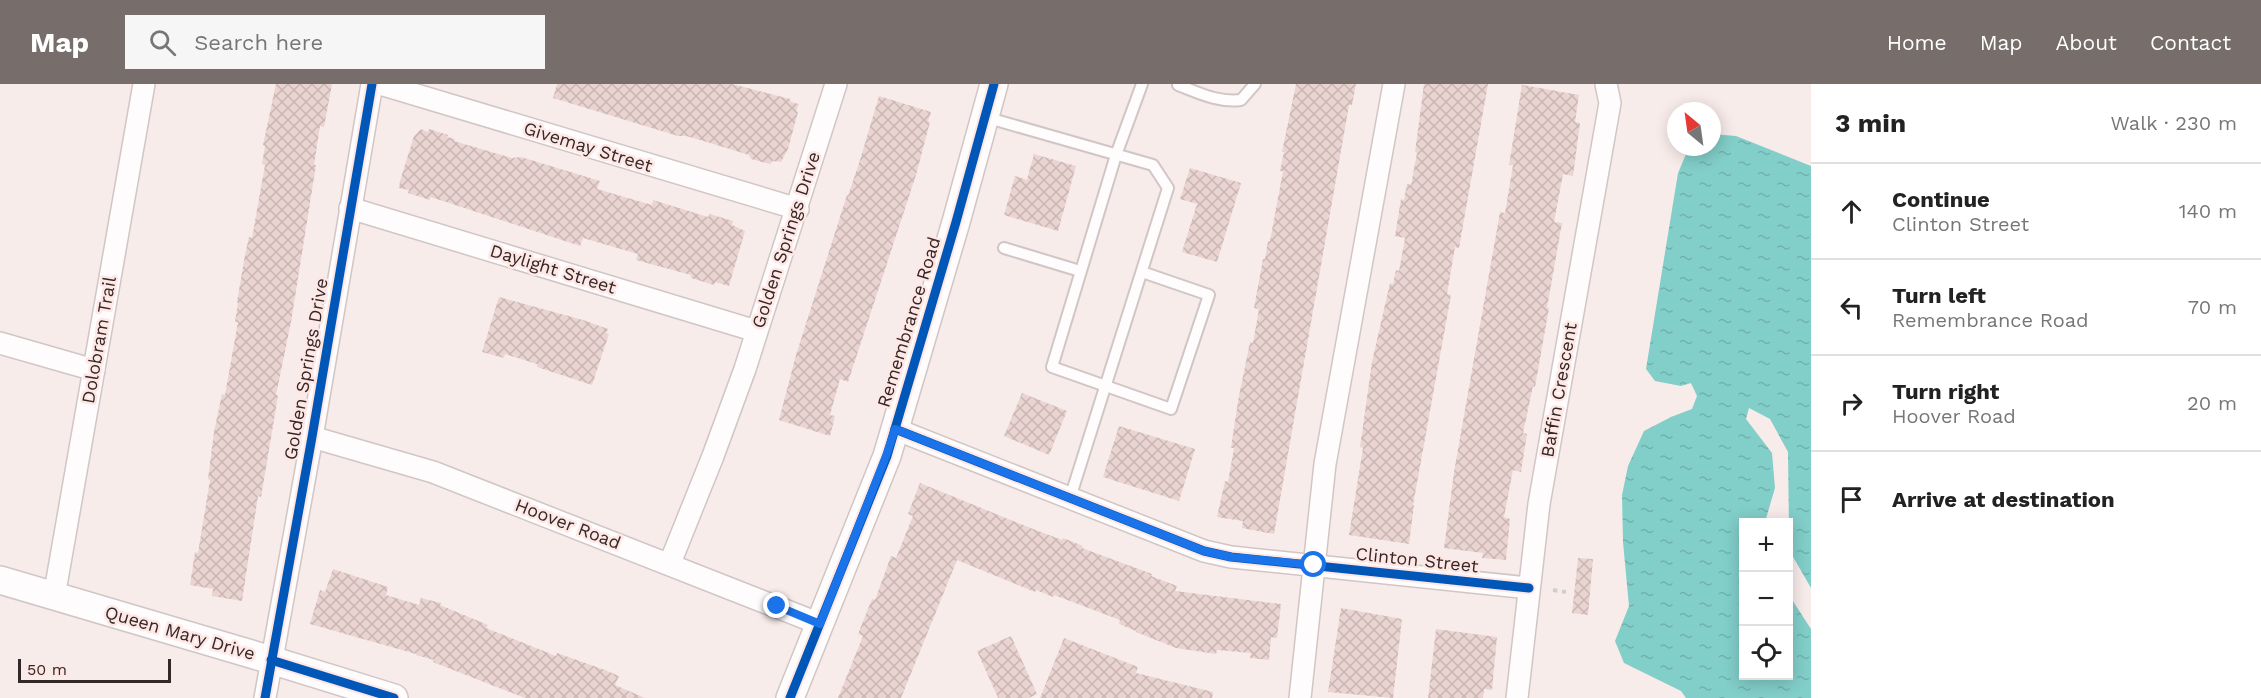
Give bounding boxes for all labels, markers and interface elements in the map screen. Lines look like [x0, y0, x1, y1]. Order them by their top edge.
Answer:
search box [125, 15, 545, 69]
text: Map [30, 26, 89, 59]
icon: search [146, 26, 179, 59]
text: Search here [194, 30, 323, 55]
text: Home [1887, 30, 1947, 55]
text: Map [1980, 30, 2023, 55]
text: About [2056, 30, 2117, 55]
text: Contact [2150, 30, 2231, 55]
north arrow [1667, 102, 1721, 156]
text: 3 min [1835, 108, 1906, 138]
text: Walk · 230 m [2110, 111, 2237, 135]
street label: Givemay Street [521, 117, 656, 176]
street label: Golden Springs Drive [747, 149, 824, 331]
text: Continue [1892, 187, 1990, 212]
icon: ahead [1835, 195, 1868, 228]
text: 140 m [2179, 199, 2237, 223]
text: Clinton Street [1892, 212, 2029, 236]
street label: Remembrance Road [873, 234, 944, 410]
street label: Daylight Street [488, 239, 619, 298]
street label: Dolobram Trail [77, 274, 120, 405]
street label: Golden Springs Drive [279, 276, 332, 461]
text: Turn left [1892, 283, 1986, 308]
icon: left [1835, 291, 1868, 324]
text: 70 m [2188, 295, 2237, 319]
text: Remembrance Road [1892, 308, 2089, 332]
street label: Baffin Crescent [1536, 320, 1581, 459]
text: Turn right [1892, 379, 1999, 404]
icon: right [1835, 387, 1868, 420]
text: 20 m [2187, 391, 2237, 415]
text: Hoover Road [1892, 404, 2016, 428]
icon: arrive [1835, 483, 1868, 516]
text: Arrive at destination [1892, 487, 2115, 512]
street label: Hoover Road [512, 494, 624, 553]
map controls [1739, 518, 1793, 680]
button: + [1739, 518, 1793, 572]
street label: Clinton Street [1355, 543, 1480, 576]
route start [1300, 551, 1326, 577]
button: − [1739, 572, 1793, 626]
route end [763, 592, 789, 618]
street label: Queen Mary Drive [103, 601, 258, 664]
button: locate [1739, 626, 1793, 680]
scale bar [18, 656, 171, 684]
text: 50 m [27, 660, 67, 679]

